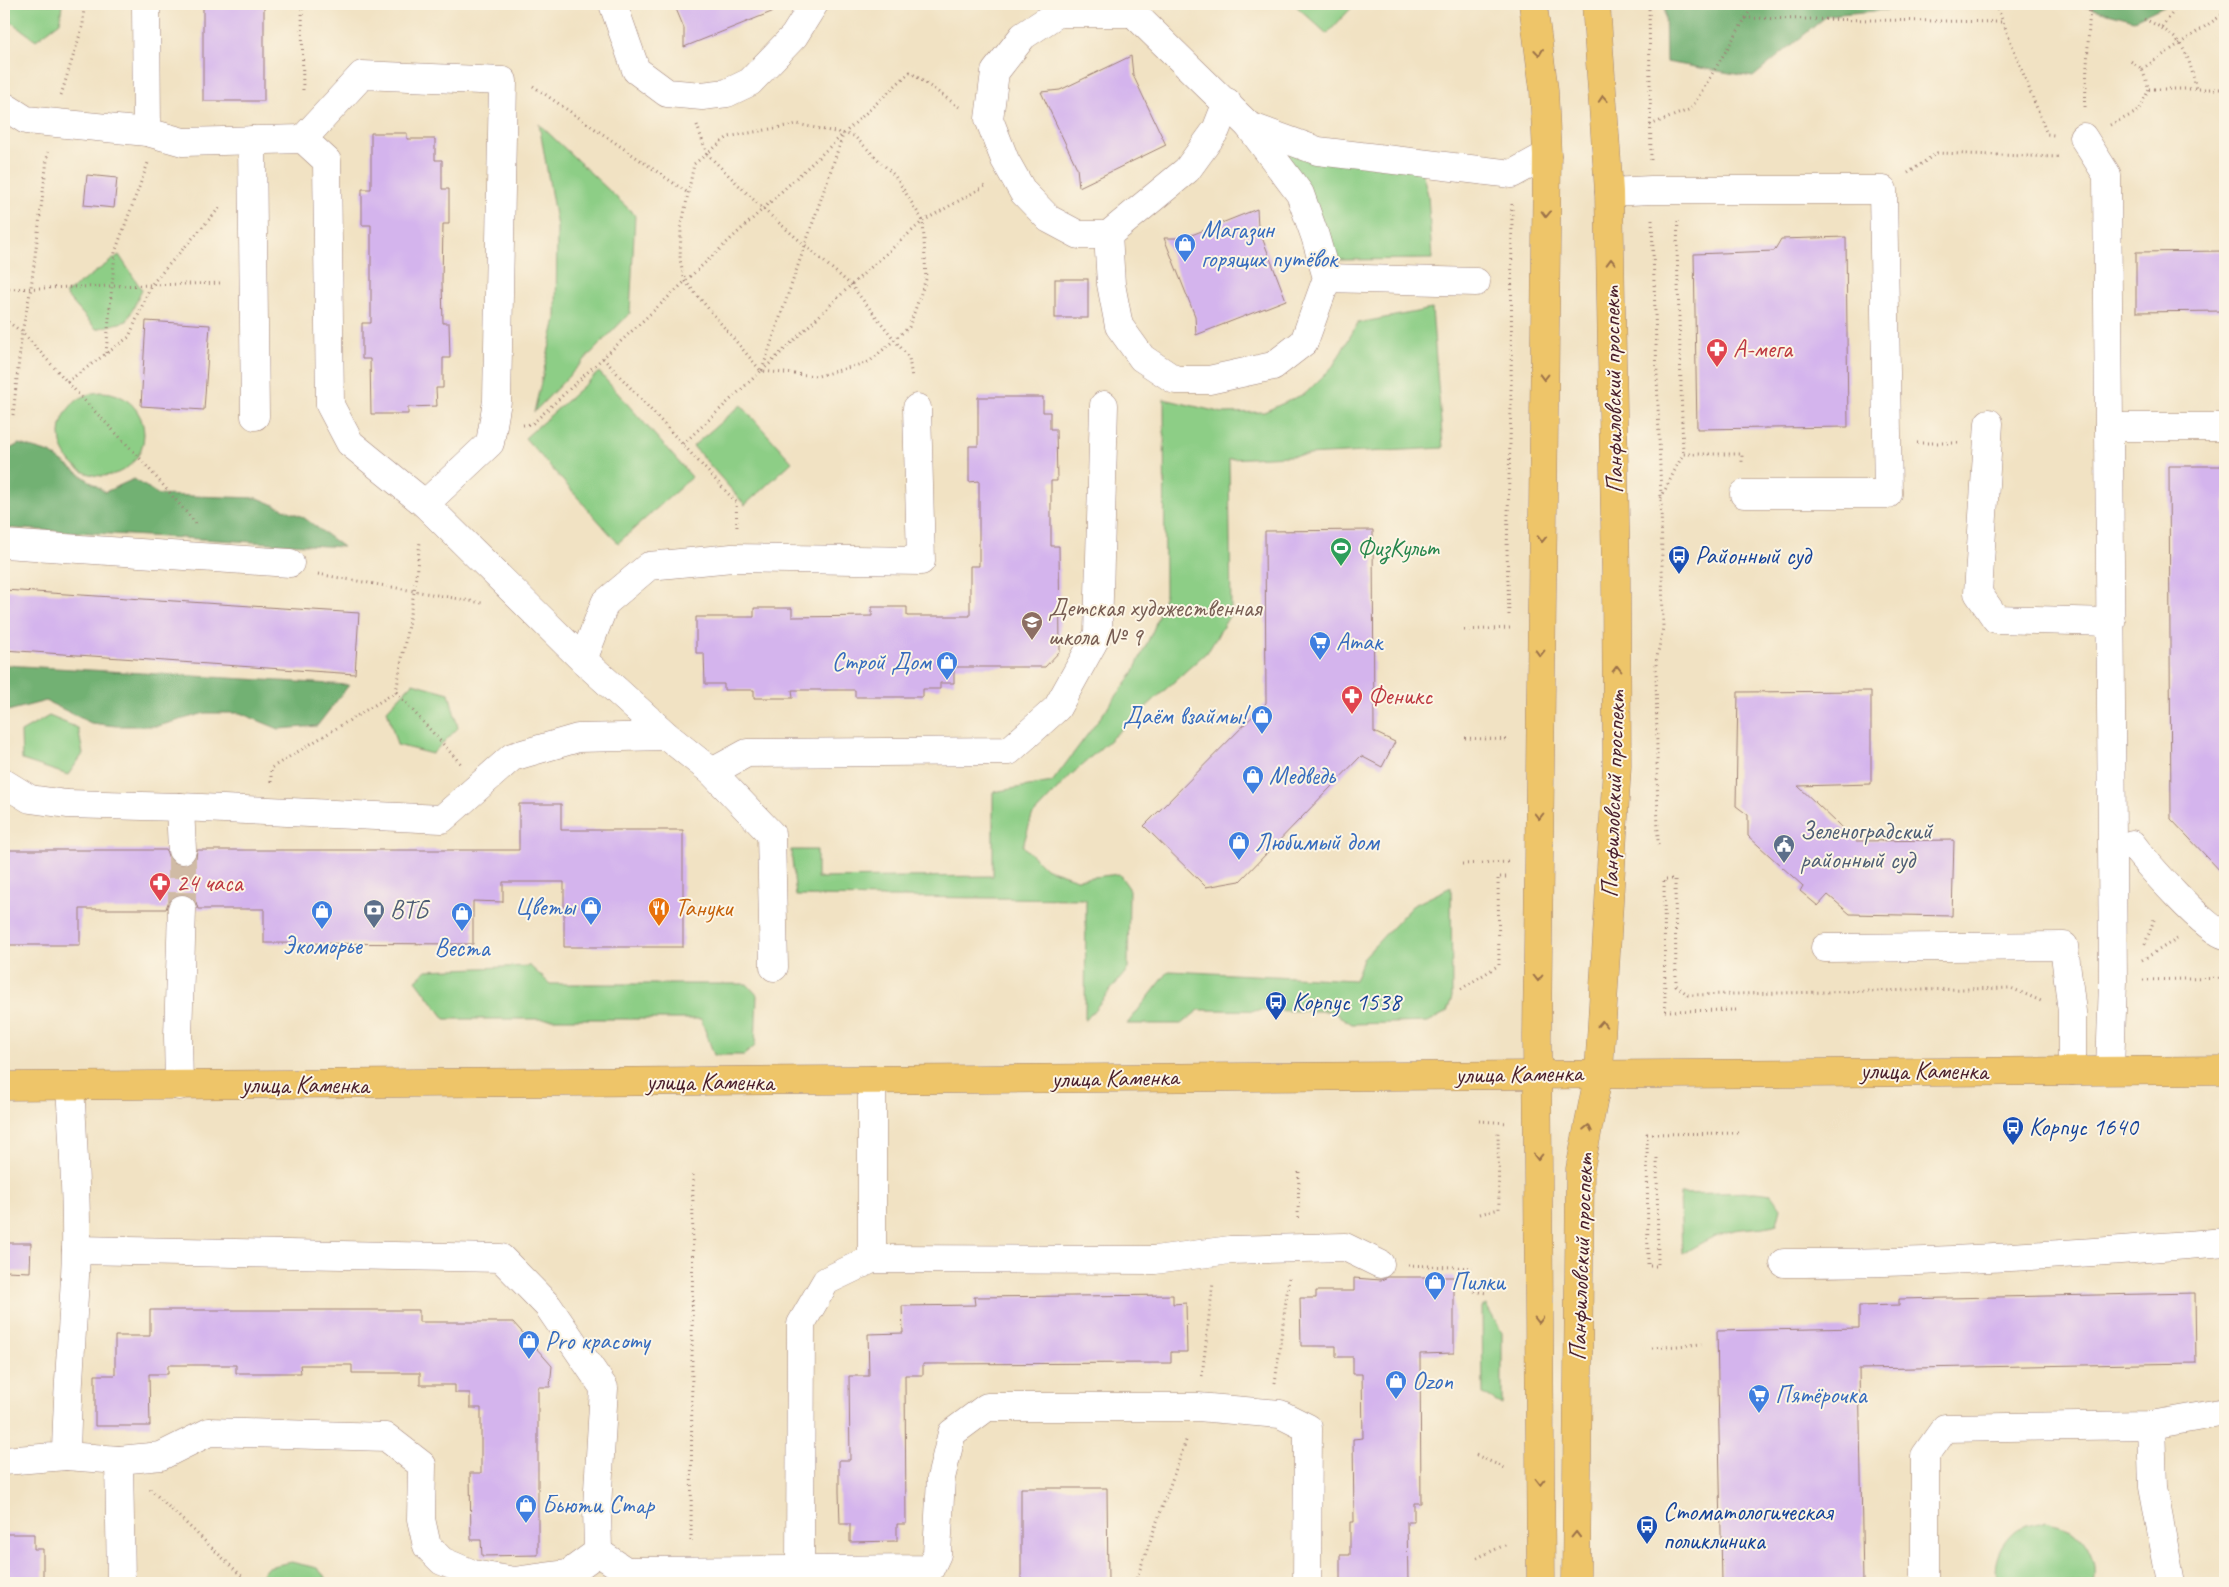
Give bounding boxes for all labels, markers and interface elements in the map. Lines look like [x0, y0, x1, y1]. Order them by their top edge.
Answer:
one-way arrow [1533, 48, 1544, 56]
one-way arrow [1598, 95, 1609, 103]
one-way arrow [1541, 210, 1552, 218]
place label: Магазин горящих путёвок [1201, 214, 1339, 275]
shop icon: Магазин горящих путёвок [1173, 232, 1197, 263]
one-way arrow [1606, 257, 1616, 265]
street label: Панфиловский проспект [1595, 285, 1631, 494]
place label: А-мега [1733, 333, 1794, 365]
pharmacy icon: А-мега [1705, 337, 1729, 368]
one-way arrow [1539, 373, 1549, 381]
place label: ФизКульт [1357, 532, 1440, 565]
one-way arrow [1536, 535, 1547, 543]
sports icon: ФизКульт [1329, 536, 1353, 567]
place label: Районный суд [1695, 540, 1813, 572]
bus stop icon: Районный суд [1667, 544, 1691, 575]
place label: Детская художественная школа № 9 [1048, 592, 1264, 653]
school or university icon: Детская художественная школа № 9 [1020, 610, 1044, 641]
place label: Атак [1336, 626, 1384, 658]
supermarket icon: Атак [1308, 630, 1332, 661]
place label: Строй Дом [832, 646, 932, 678]
shop icon: Строй Дом [935, 650, 959, 681]
one-way arrow [1535, 650, 1545, 658]
one-way arrow [1612, 665, 1622, 672]
place label: Феникс [1368, 680, 1433, 712]
pharmacy icon: Феникс [1340, 684, 1364, 715]
street label: Панфиловский проспект [1593, 689, 1633, 898]
place label: Даём взаймы! [1123, 700, 1251, 732]
shop icon: Даём взаймы! [1250, 704, 1274, 735]
place label: Медведь [1269, 760, 1337, 792]
shop icon: Медведь [1241, 764, 1265, 795]
one-way arrow [1534, 812, 1544, 820]
place label: Зеленоградский районный суд [1800, 815, 1934, 876]
place label: Любимый дом [1255, 826, 1381, 858]
shop icon: Любимый дом [1227, 830, 1251, 861]
public building icon: Зеленоградский районный суд [1772, 833, 1796, 864]
place label: 24 часа [176, 867, 245, 899]
pharmacy icon: 24 часа [148, 871, 172, 902]
place label: Цветы [515, 891, 577, 923]
place label: Тануки [675, 892, 734, 924]
place label: ВТБ [390, 894, 430, 926]
shop icon: Цветы [579, 895, 603, 926]
restaurant icon: Тануки [647, 896, 671, 927]
bank icon: ВТБ [362, 898, 386, 929]
shop icon: Экоморье [310, 899, 334, 930]
shop icon: Веста [450, 901, 474, 932]
place label: Экоморье [282, 930, 363, 962]
place label: Веста [434, 932, 492, 964]
one-way arrow [1533, 975, 1543, 983]
place label: Корпус 1538 [1292, 986, 1404, 1018]
bus stop icon: Корпус 1538 [1264, 990, 1288, 1021]
one-way arrow [1597, 1019, 1608, 1027]
street label: улица Каменка [1858, 1055, 1990, 1087]
street label: улица Каменка [1453, 1057, 1586, 1091]
street label: улица Каменка [1049, 1061, 1182, 1095]
street label: улица Каменка [644, 1066, 776, 1098]
street label: улица Каменка [239, 1069, 371, 1101]
place label: Корпус 1640 [2029, 1111, 2140, 1143]
bus stop icon: Корпус 1640 [2001, 1115, 2025, 1146]
one-way arrow [1582, 1123, 1593, 1132]
street label: Панфиловский проспект [1561, 1152, 1601, 1361]
one-way arrow [1533, 1154, 1543, 1162]
place label: Пилки [1451, 1266, 1507, 1298]
shop icon: Пилки [1423, 1270, 1447, 1301]
one-way arrow [1534, 1316, 1544, 1324]
place label: Pro красоту [545, 1325, 652, 1357]
shop icon: Pro красоту [517, 1329, 541, 1360]
place label: Ozon [1412, 1365, 1454, 1397]
shop icon: Ozon [1384, 1369, 1408, 1400]
place label: Пятёрочка [1775, 1379, 1869, 1411]
supermarket icon: Пятёрочка [1747, 1383, 1771, 1414]
one-way arrow [1535, 1479, 1545, 1487]
place label: Бьюти Стар [542, 1489, 656, 1521]
shop icon: Бьюти Стар [514, 1493, 538, 1524]
place label: Стоматологическая поликлиника [1663, 1496, 1835, 1557]
bus stop icon: Стоматологическая поликлиника [1635, 1514, 1659, 1545]
one-way arrow [1571, 1530, 1581, 1538]

